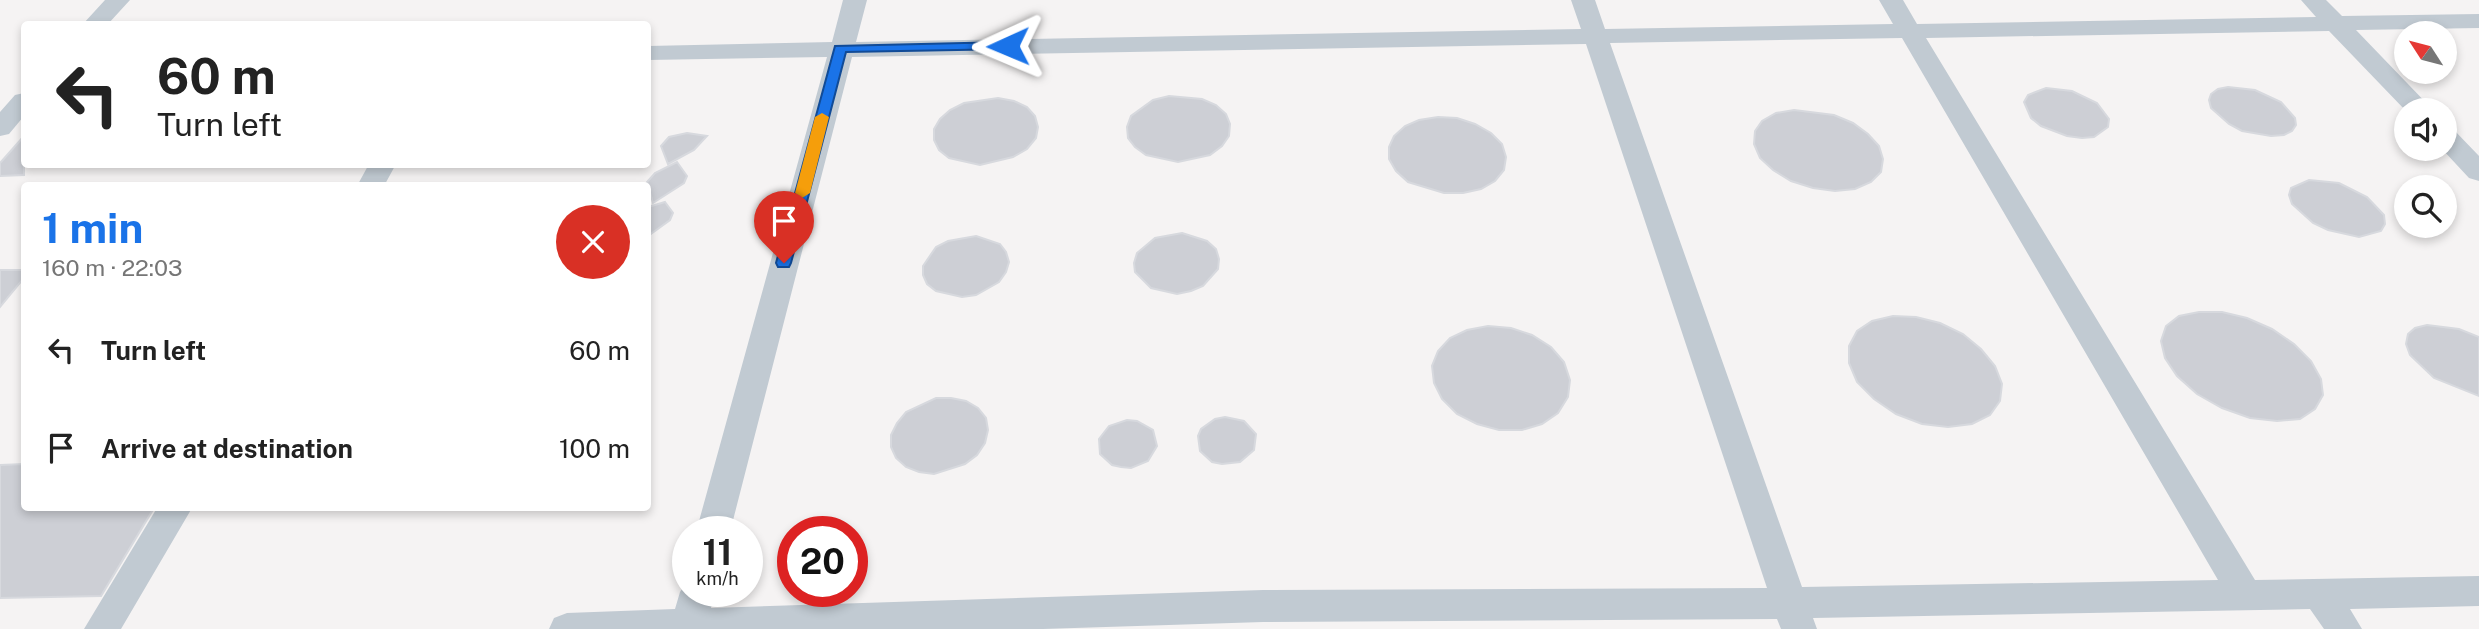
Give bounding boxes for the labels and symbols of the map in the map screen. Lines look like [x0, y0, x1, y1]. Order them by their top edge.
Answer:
position arrow [971, 9, 1045, 83]
north arrow [2394, 21, 2457, 84]
pin [754, 191, 814, 263]
speed limit sign: 20 [777, 516, 868, 607]

